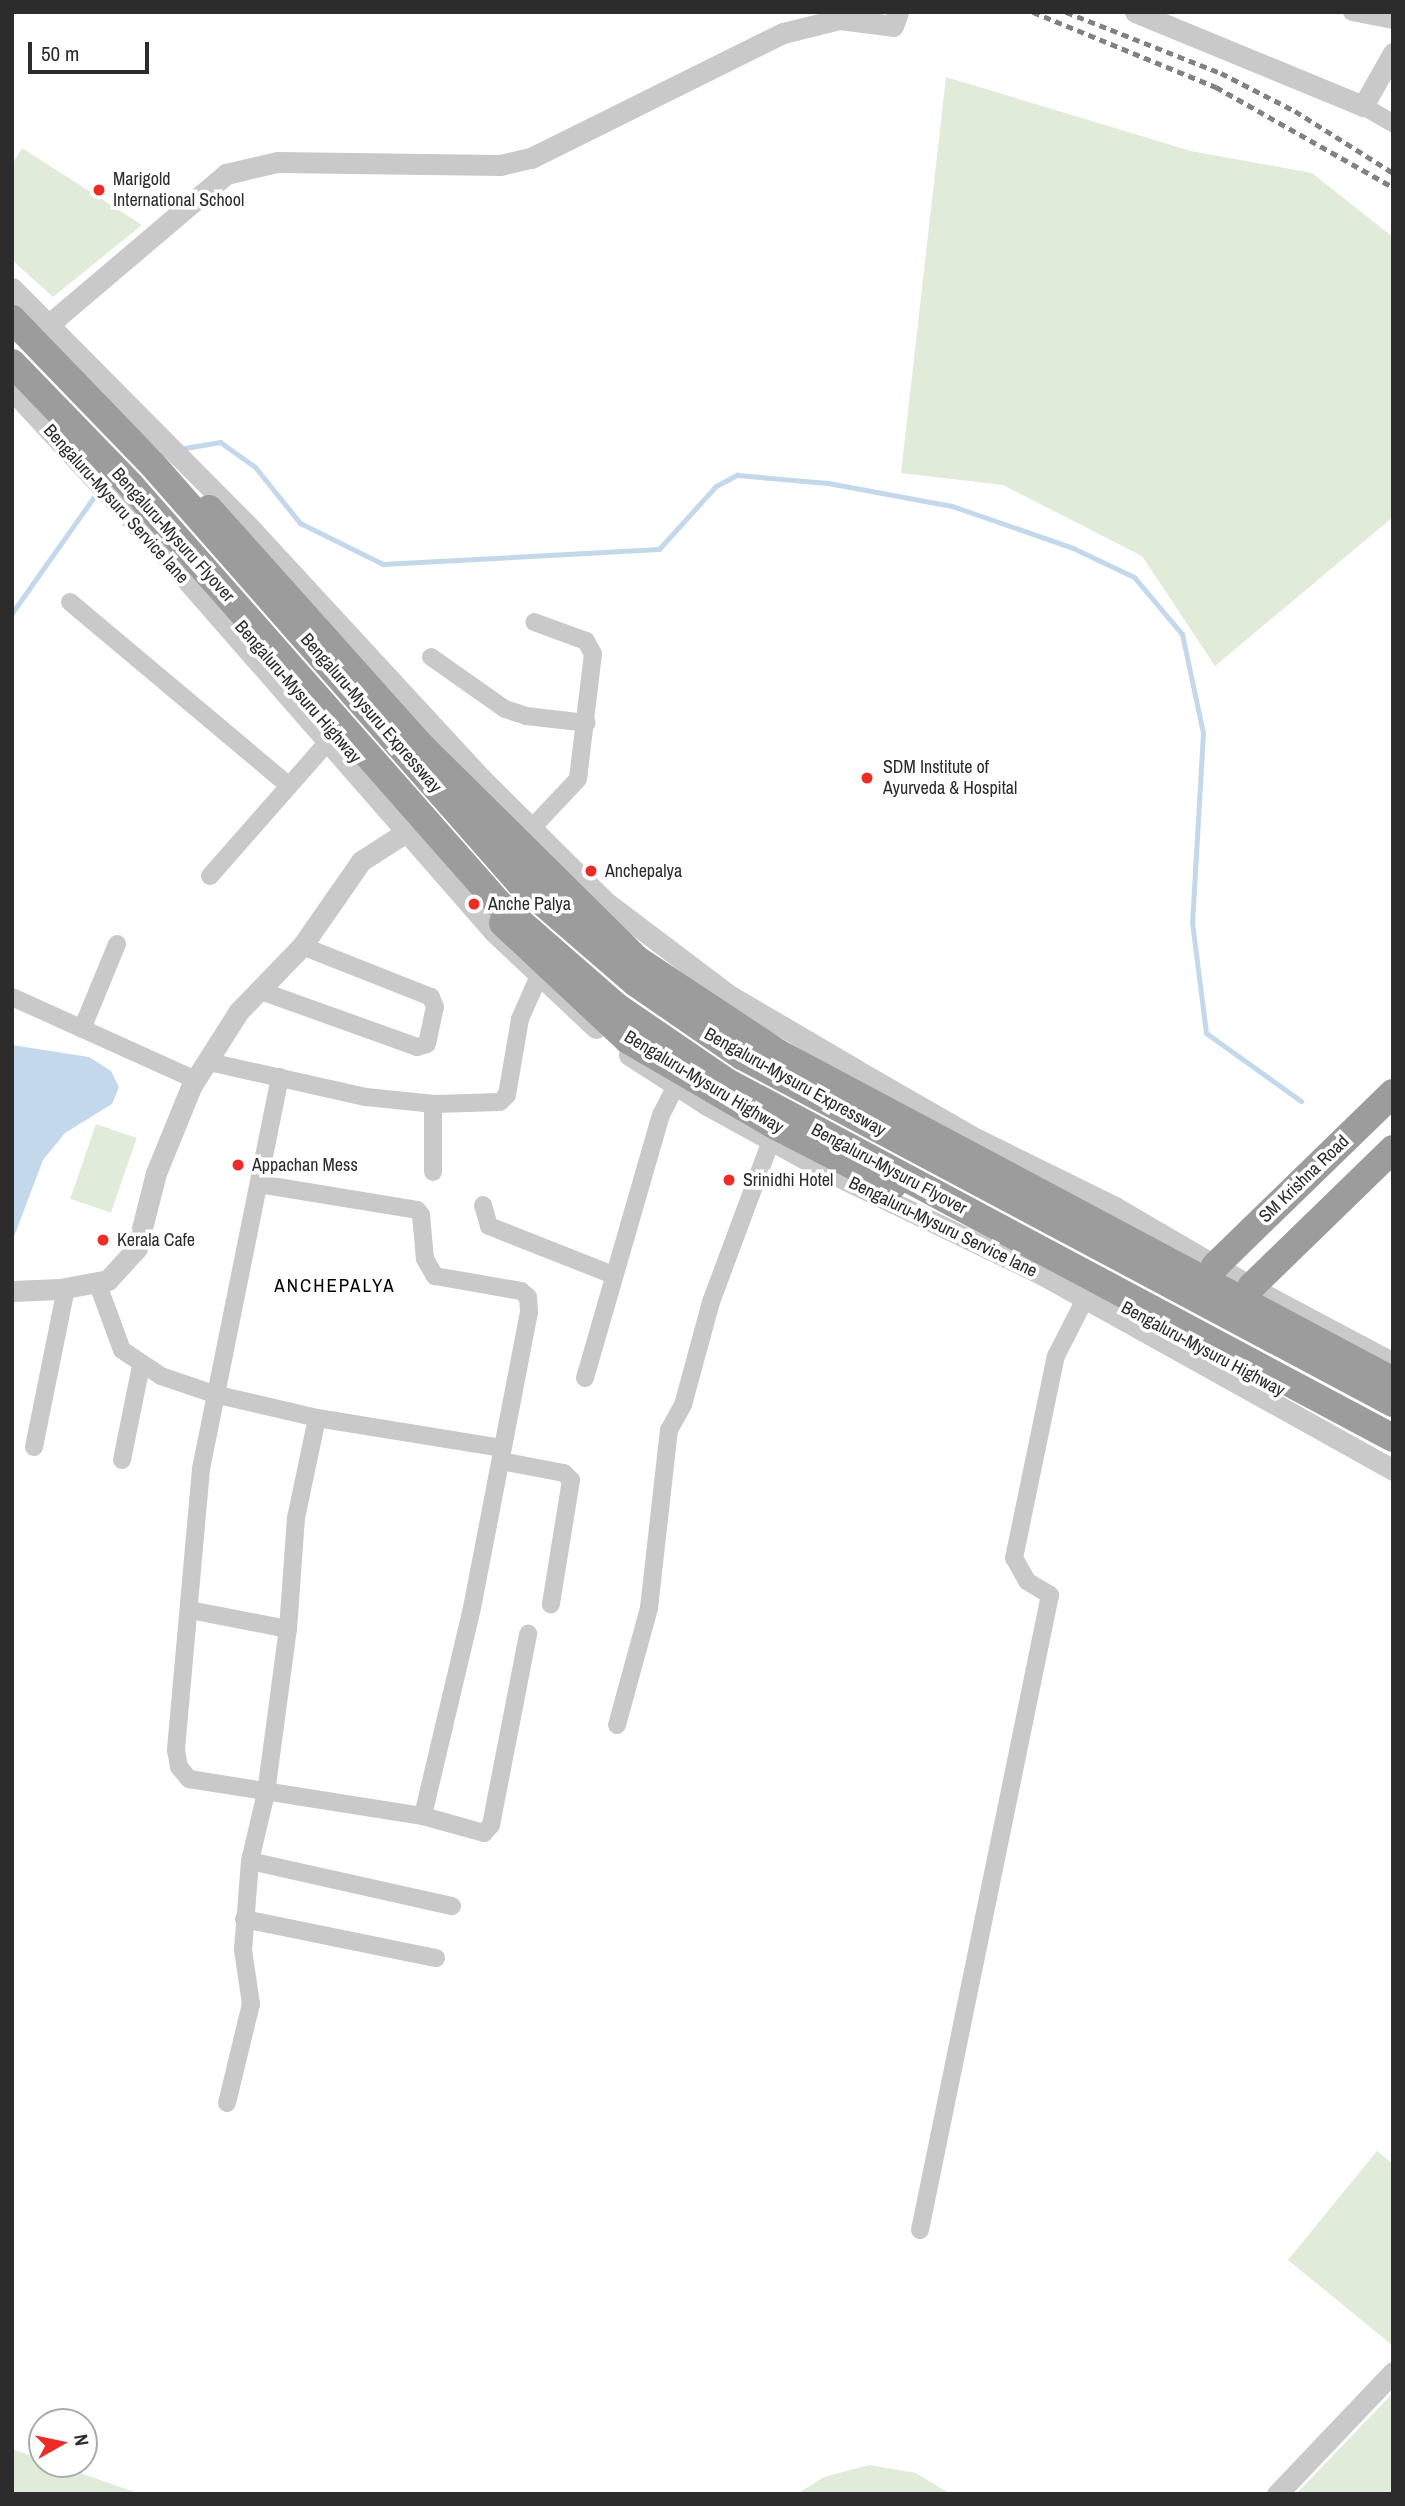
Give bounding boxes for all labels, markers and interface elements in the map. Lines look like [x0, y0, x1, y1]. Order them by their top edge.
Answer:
scale bar [32, 28, 152, 72]
text: 50 m [41, 39, 79, 68]
place label: Marigold International School [113, 169, 244, 212]
marker: Marigold International School [91, 182, 107, 198]
street label: Bengaluru-Mysuru Service lane [39, 420, 193, 588]
street label: Bengaluru-Mysuru Flyover [107, 463, 239, 607]
street label: Bengaluru-Mysuru Highway [230, 616, 366, 768]
street label: Bengaluru-Mysuru Expressway [296, 629, 446, 797]
place label: SDM Institute of Ayurveda & Hospital [883, 757, 1017, 800]
marker: SDM Institute of Ayurveda & Hospital [857, 768, 877, 788]
place label: Anchepalya [605, 860, 682, 882]
marker: Anchepalya [583, 863, 599, 879]
place label: Anche Palya [488, 893, 571, 915]
marker: Anche Palya [466, 896, 482, 912]
street label: Bengaluru-Mysuru Expressway [700, 1023, 890, 1141]
street label: Bengaluru-Mysuru Highway [620, 1026, 788, 1138]
street label: Bengaluru-Mysuru Flyover [808, 1119, 970, 1219]
street label: SM Krishna Road [1255, 1131, 1353, 1227]
place label: Appachan Mess [252, 1154, 358, 1176]
marker: Appachan Mess [230, 1157, 246, 1173]
place label: Srinidhi Hotel [743, 1169, 833, 1191]
marker: Srinidhi Hotel [721, 1172, 737, 1188]
street label: Bengaluru-Mysuru Service lane [845, 1172, 1041, 1282]
place label: Kerala Cafe [117, 1229, 195, 1251]
marker: Kerala Cafe [95, 1232, 111, 1248]
district label: ANCHEPALYA [276, 1275, 394, 1297]
street label: Bengaluru-Mysuru Highway [1118, 1297, 1288, 1401]
north arrow [28, 2408, 98, 2478]
text: N [68, 2432, 95, 2448]

